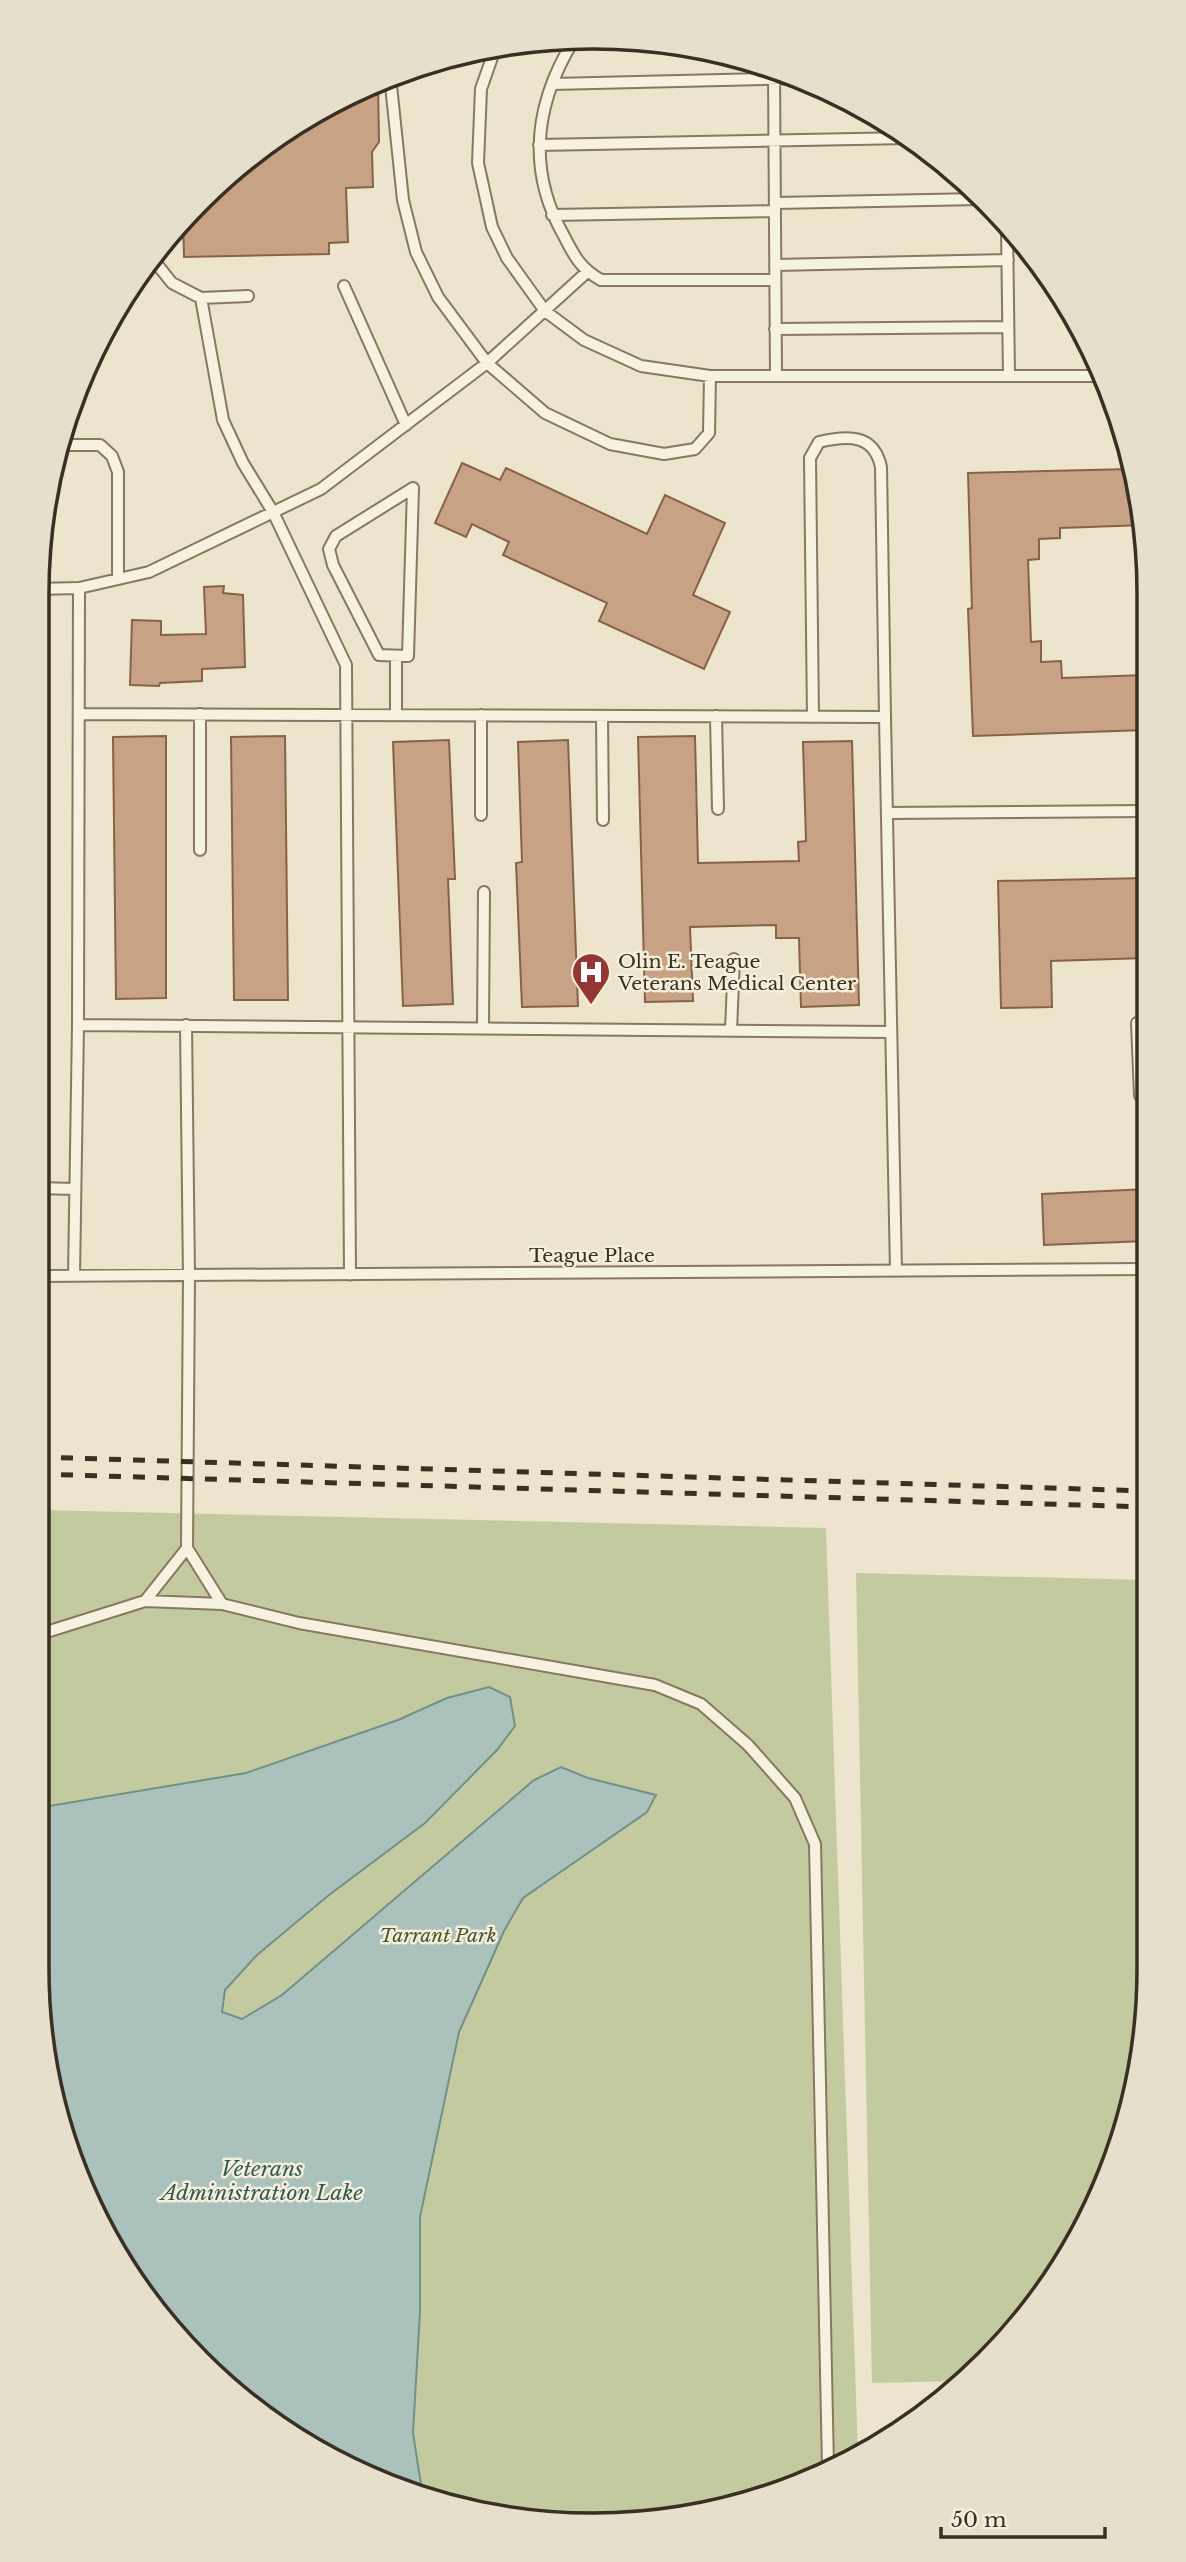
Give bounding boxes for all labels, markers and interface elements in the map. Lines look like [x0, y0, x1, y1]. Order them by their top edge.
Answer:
place label: Olin E. Teague Veterans Medical Center [617, 950, 856, 995]
hospital icon: Olin E. Teague Veterans Medical Center [570, 951, 612, 1006]
street label: Teague Place [529, 1244, 655, 1267]
park label: Tarrant Park [380, 1924, 496, 1947]
water label: Veterans Administration Lake [158, 2156, 363, 2206]
scale bar [941, 2496, 1106, 2540]
text: 50 m [951, 2507, 1007, 2533]

